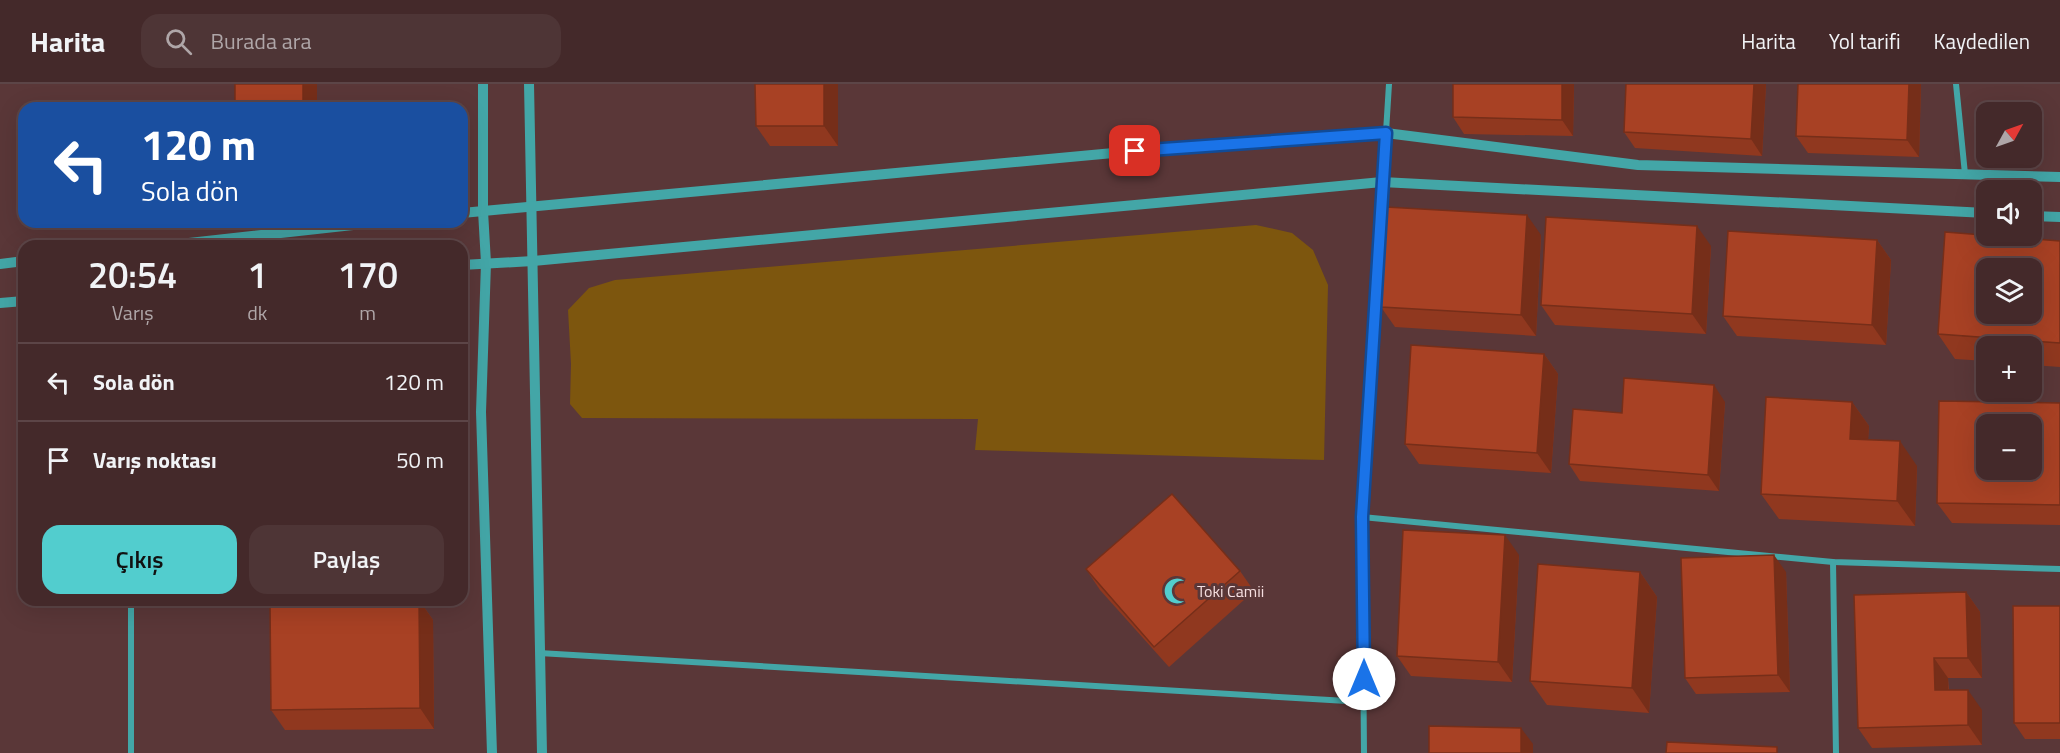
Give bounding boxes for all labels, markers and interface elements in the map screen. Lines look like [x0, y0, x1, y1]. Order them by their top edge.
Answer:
search box [141, 14, 561, 68]
text: Harita [30, 20, 105, 63]
text: Burada ara [210, 24, 311, 58]
icon: search [162, 25, 195, 58]
text: Harita [1741, 25, 1796, 57]
text: Yol tarifi [1829, 25, 1901, 57]
text: Kaydedilen [1934, 25, 2030, 57]
north arrow [1976, 102, 2042, 168]
map controls [1976, 102, 2042, 480]
text: 120 m [141, 112, 256, 176]
pin [1109, 125, 1160, 176]
icon: left [42, 126, 120, 204]
icon: arrive [1118, 134, 1151, 167]
text: Sola dön [141, 170, 239, 211]
button: sound [1976, 180, 2042, 246]
text: 20:54 [88, 247, 177, 302]
text: 1 [247, 247, 267, 302]
text: 170 [337, 247, 398, 302]
button: layers [1976, 258, 2042, 324]
text: Varış [112, 297, 154, 328]
text: dk [247, 297, 267, 328]
text: m [359, 297, 376, 328]
button: + [1976, 336, 2042, 402]
text: Sola dön [93, 365, 175, 399]
text: 120 m [384, 365, 444, 399]
icon: left [42, 366, 75, 399]
button: − [1976, 414, 2042, 480]
text: Varış noktası [93, 443, 217, 477]
text: 50 m [396, 443, 444, 477]
icon: arrive [42, 444, 75, 477]
button: Çıkış [42, 525, 237, 594]
button: Paylaş [249, 525, 444, 594]
mosque icon: Toki Camii [1162, 576, 1192, 606]
place label: Toki Camii [1197, 579, 1264, 603]
position arrow [1332, 647, 1396, 711]

